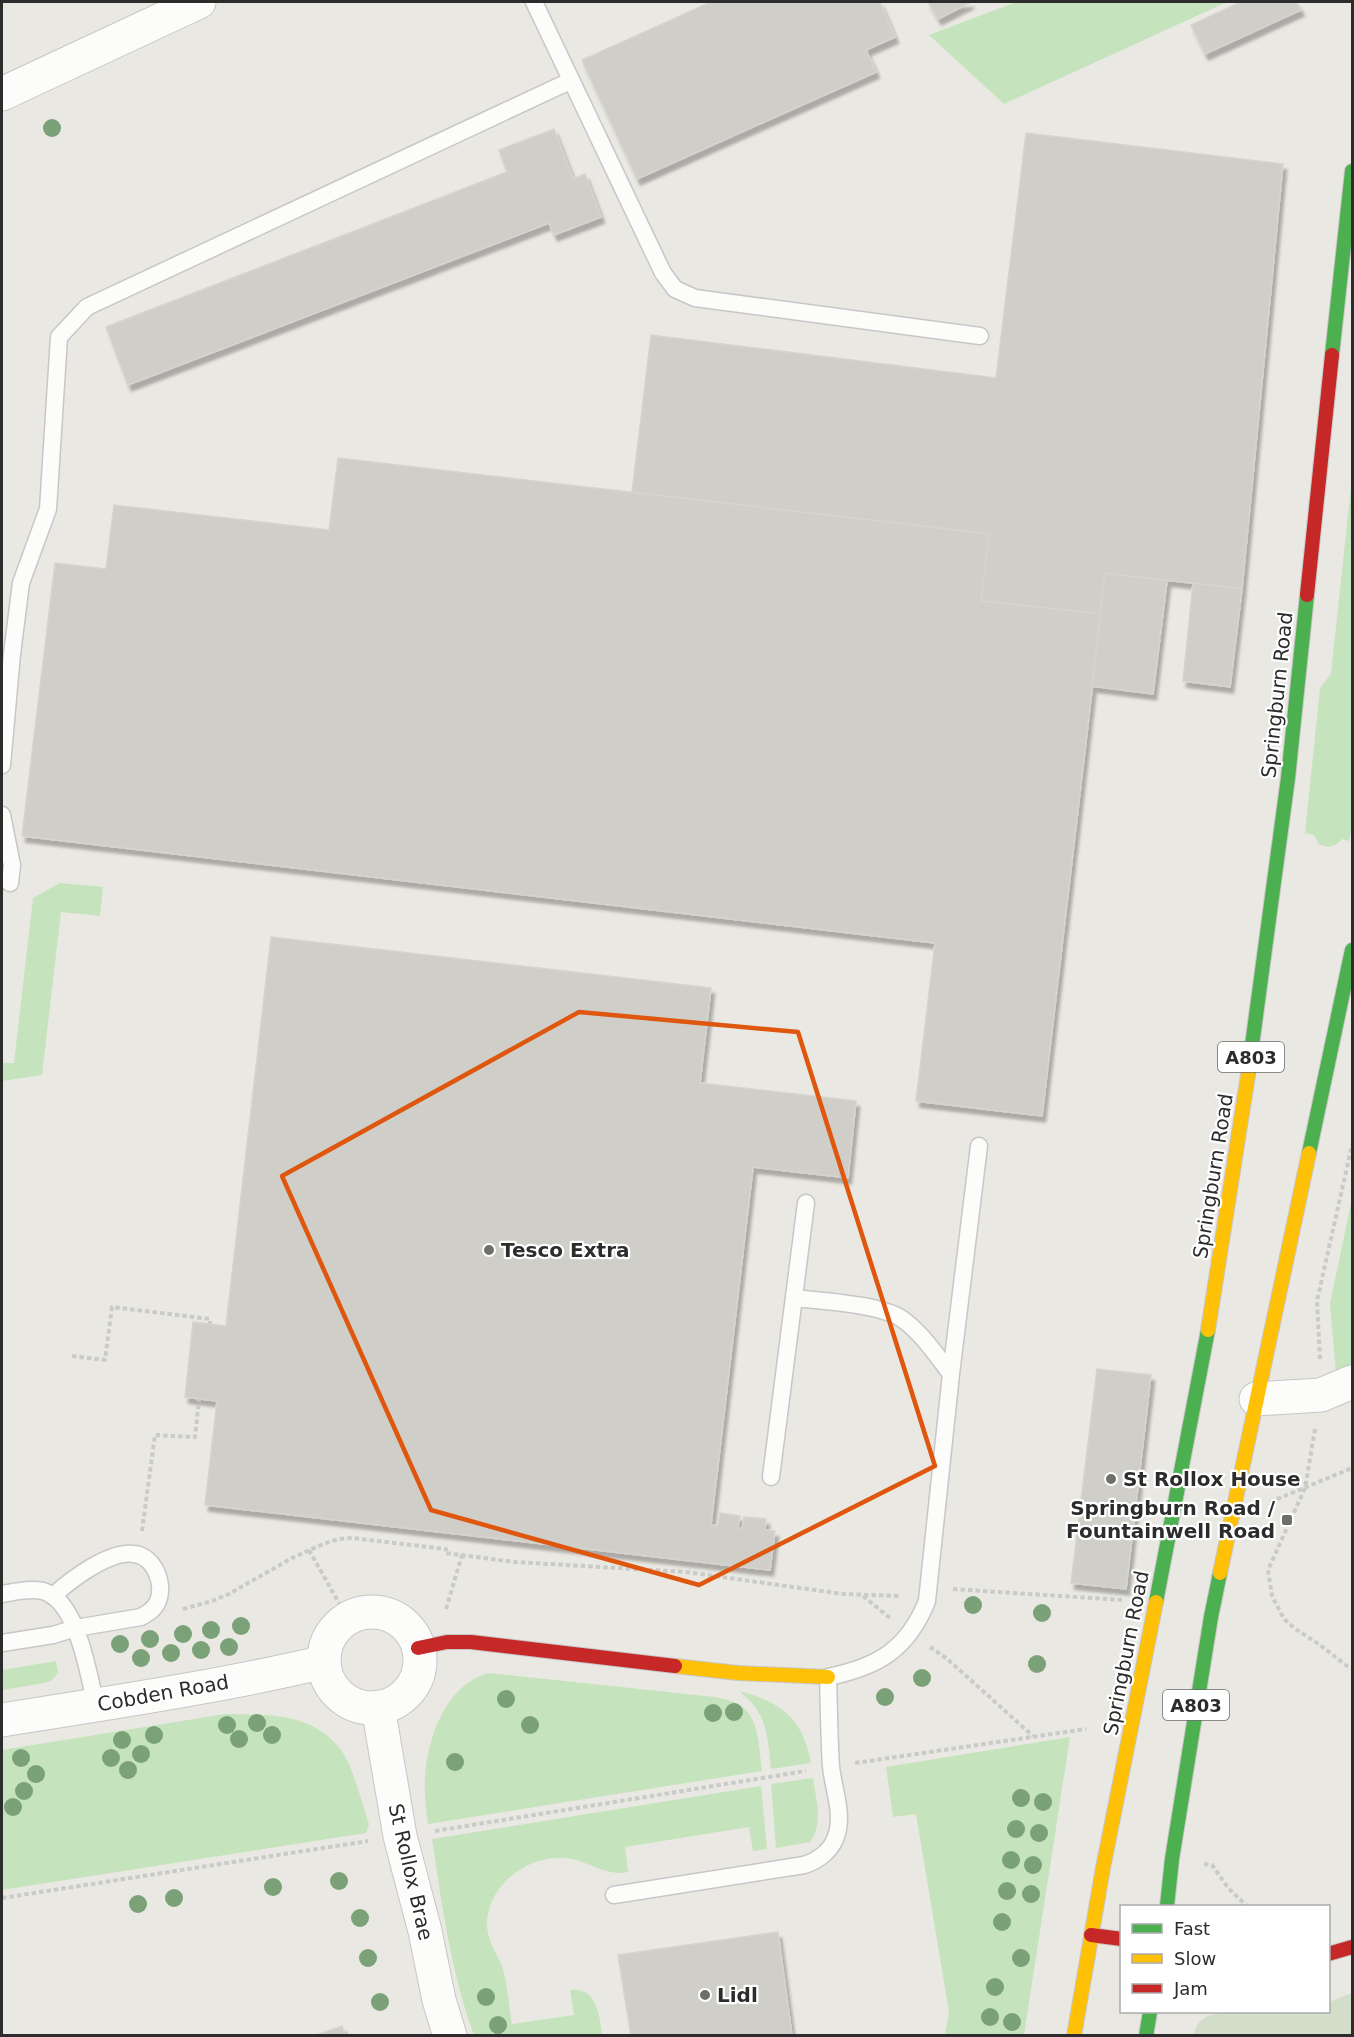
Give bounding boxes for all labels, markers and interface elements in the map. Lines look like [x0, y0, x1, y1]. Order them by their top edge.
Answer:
street label: Springburn Road [1256, 611, 1298, 779]
road number: A803 [1218, 1042, 1284, 1072]
street label: Springburn Road [1188, 1092, 1238, 1260]
place label: Tesco Extra [501, 1238, 630, 1262]
marker: Tesco Extra [482, 1243, 496, 1257]
place label: St Rollox House [1123, 1467, 1301, 1491]
marker: St Rollox House [1104, 1472, 1118, 1486]
place label: Springburn Road / Fountainwell Road [1066, 1496, 1276, 1543]
marker: Springburn Road / Fountainwell Road [1280, 1513, 1294, 1527]
street label: Springburn Road [1098, 1569, 1154, 1737]
street label: Cobden Road [95, 1670, 231, 1716]
road number: A803 [1163, 1690, 1229, 1720]
street label: St Rollox Brae [384, 1801, 438, 1943]
legend [1120, 1905, 1330, 2013]
text: Fast [1174, 1918, 1210, 1939]
text: Slow [1174, 1948, 1216, 1969]
text: Jam [1173, 1978, 1208, 1999]
place label: Lidl [717, 1983, 758, 2007]
marker: Lidl [698, 1988, 712, 2002]

